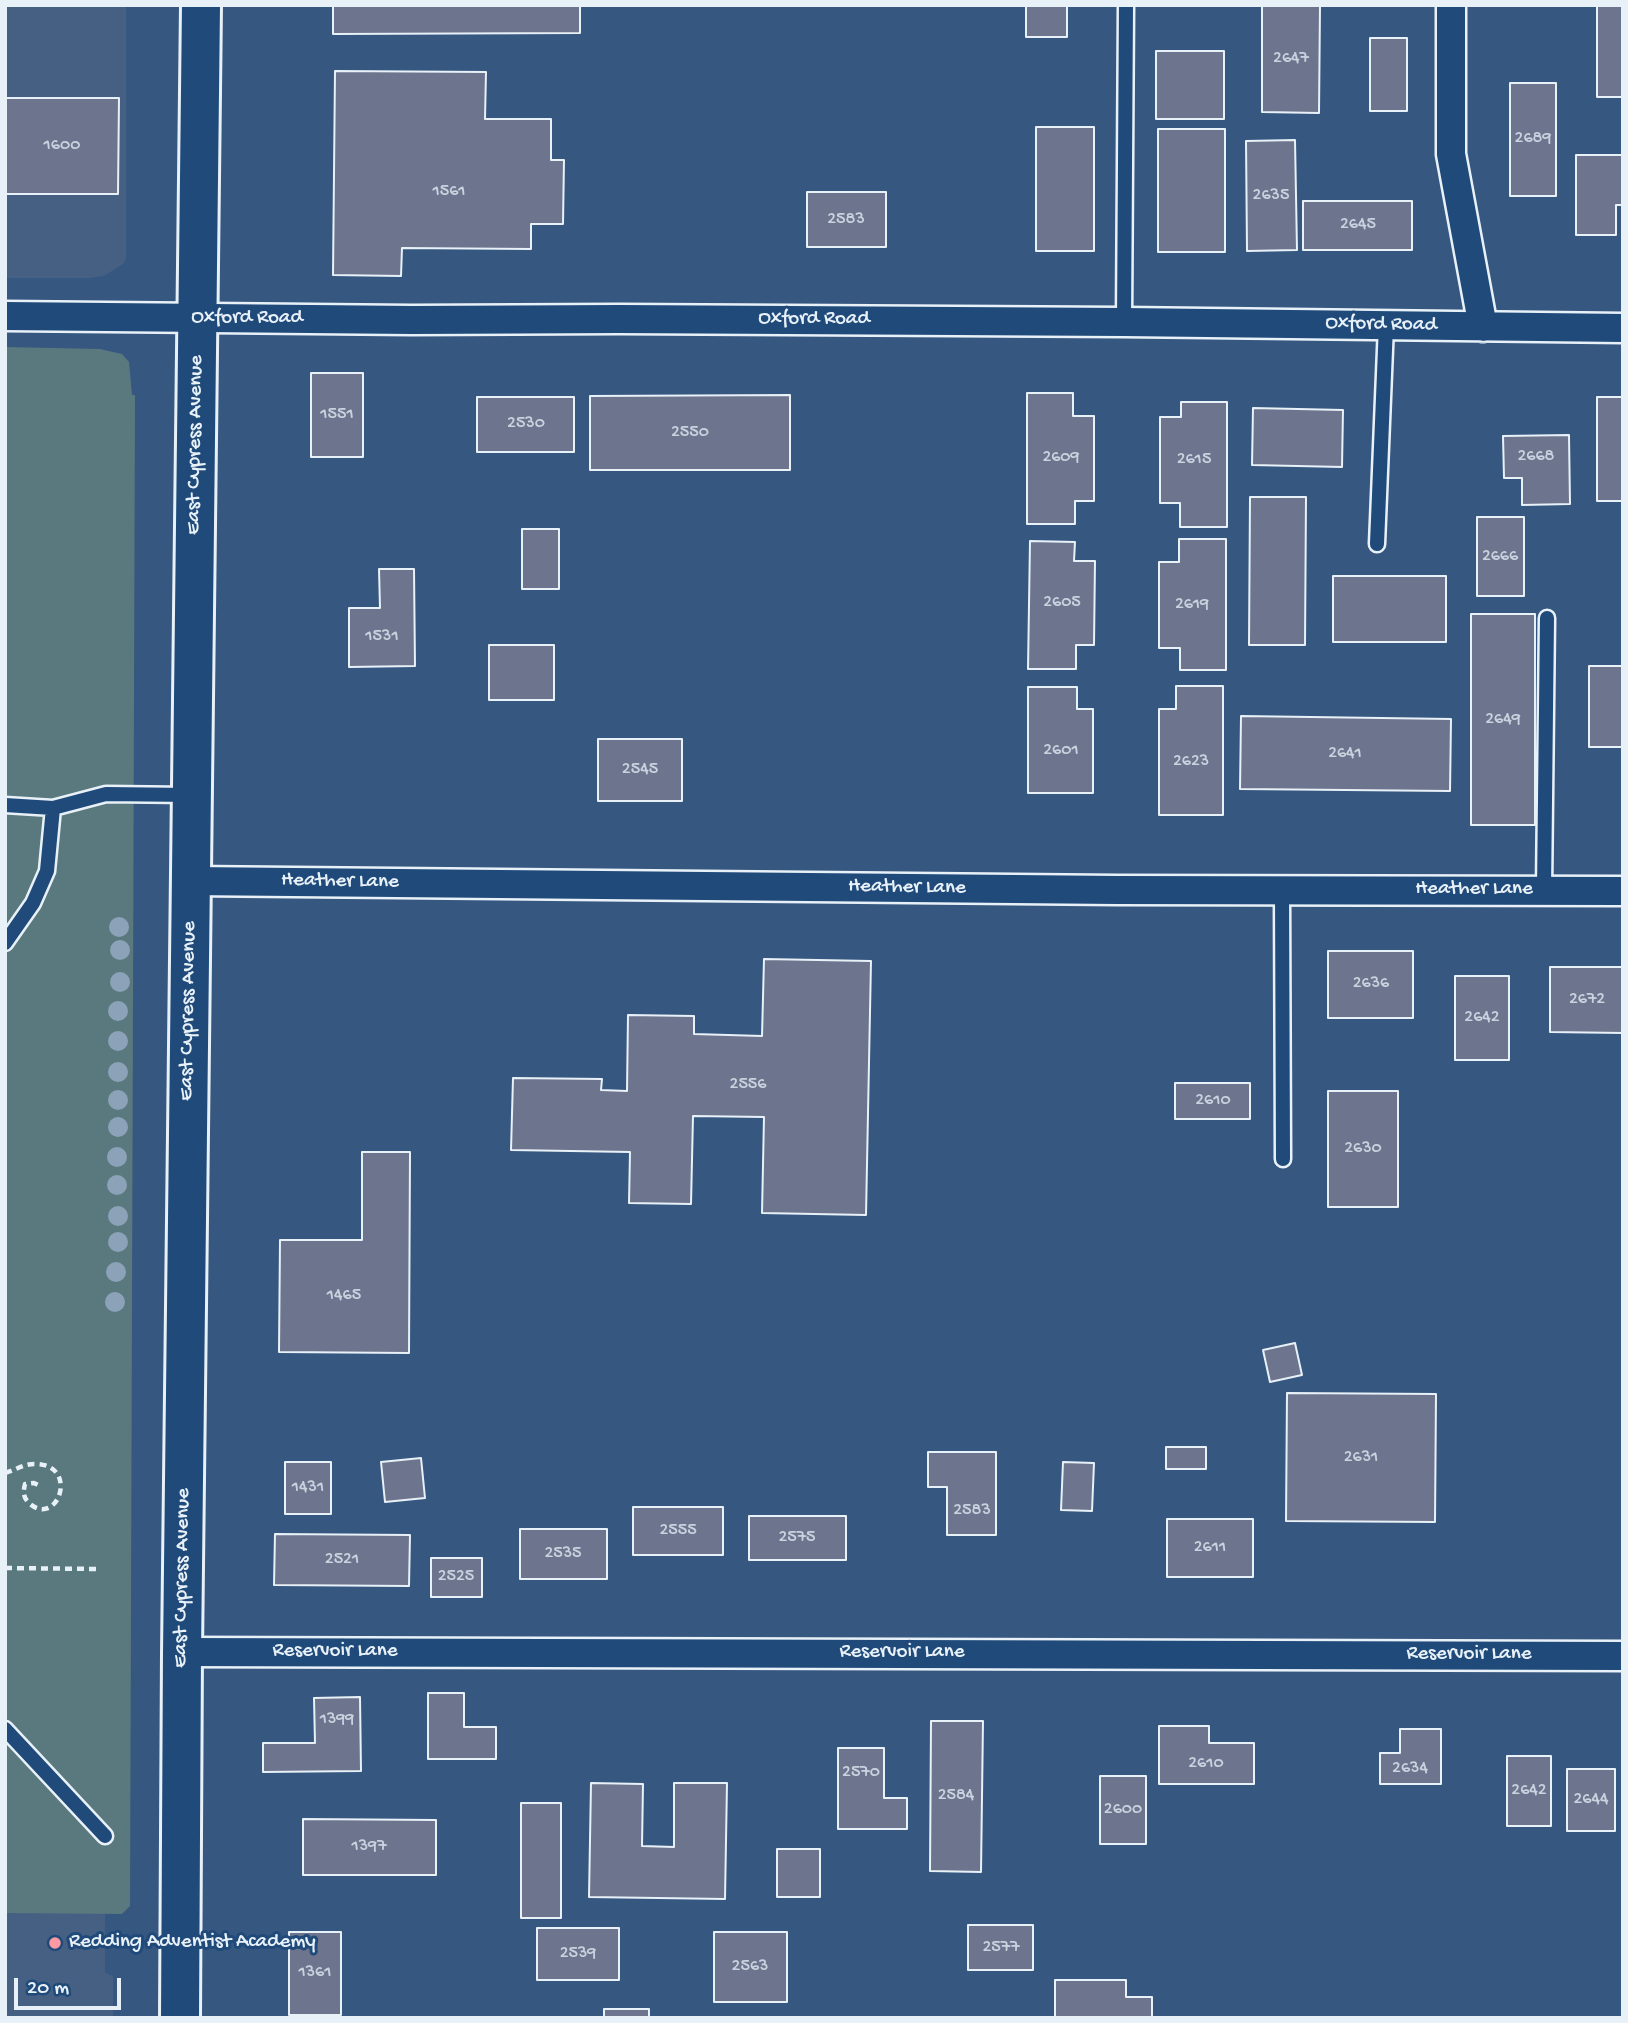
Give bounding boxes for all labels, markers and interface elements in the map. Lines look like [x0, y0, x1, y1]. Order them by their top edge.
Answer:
house number: 2647 [1273, 48, 1309, 70]
house number: 2689 [1515, 128, 1551, 150]
house number: 1600 [44, 135, 80, 157]
house number: 1561 [432, 181, 466, 203]
house number: 2635 [1253, 185, 1289, 207]
house number: 2583 [827, 209, 865, 231]
house number: 2645 [1340, 214, 1376, 236]
street label: Oxford Road [191, 306, 303, 332]
street label: Oxford Road [758, 307, 870, 333]
street label: Oxford Road [1325, 311, 1437, 339]
street label: East Cypress Avenue [182, 355, 210, 535]
house number: 1551 [320, 404, 354, 426]
house number: 2530 [507, 413, 545, 435]
house number: 2550 [671, 422, 709, 444]
house number: 2668 [1518, 446, 1554, 468]
house number: 2609 [1042, 447, 1080, 469]
house number: 2615 [1177, 449, 1211, 471]
house number: 2666 [1482, 546, 1518, 568]
house number: 2605 [1043, 592, 1081, 614]
house number: 2619 [1175, 594, 1209, 616]
house number: 1531 [365, 626, 399, 648]
house number: 2649 [1485, 709, 1521, 731]
house number: 2601 [1043, 740, 1079, 762]
house number: 2641 [1328, 743, 1362, 765]
house number: 2623 [1173, 751, 1209, 773]
house number: 2545 [622, 759, 658, 781]
street label: Heather Lane [281, 868, 399, 896]
street label: Heather Lane [848, 874, 966, 902]
street label: Heather Lane [1415, 877, 1533, 903]
street label: East Cypress Avenue [175, 921, 203, 1101]
house number: 2636 [1353, 973, 1389, 995]
house number: 2672 [1569, 989, 1605, 1011]
house number: 2642 [1464, 1007, 1500, 1029]
house number: 2556 [730, 1074, 766, 1096]
house number: 2610 [1195, 1090, 1231, 1112]
house number: 2630 [1344, 1138, 1382, 1160]
house number: 1465 [327, 1285, 361, 1307]
house number: 2631 [1344, 1447, 1378, 1469]
house number: 1431 [292, 1477, 324, 1499]
street label: East Cypress Avenue [169, 1488, 197, 1668]
house number: 2583 [953, 1500, 991, 1522]
house number: 2555 [659, 1520, 697, 1542]
house number: 2575 [778, 1527, 816, 1549]
house number: 2611 [1194, 1537, 1226, 1559]
house number: 2535 [544, 1543, 582, 1565]
house number: 2521 [325, 1549, 359, 1571]
house number: 2525 [438, 1566, 474, 1588]
street label: Reservoir Lane [272, 1639, 398, 1665]
street label: Reservoir Lane [839, 1640, 965, 1666]
street label: Reservoir Lane [1406, 1642, 1532, 1668]
house number: 1399 [320, 1709, 354, 1731]
house number: 2610 [1188, 1753, 1224, 1775]
house number: 2634 [1392, 1758, 1428, 1780]
house number: 2570 [842, 1762, 880, 1784]
house number: 2642 [1511, 1780, 1547, 1802]
house number: 2584 [938, 1785, 974, 1807]
house number: 2644 [1574, 1789, 1608, 1811]
house number: 2600 [1104, 1799, 1142, 1821]
house number: 1397 [352, 1836, 386, 1858]
place label: Redding Adventist Academy [69, 1930, 316, 1956]
marker: Redding Adventist Academy [47, 1935, 63, 1951]
house number: 2577 [982, 1937, 1020, 1959]
house number: 2539 [560, 1943, 596, 1965]
house number: 2563 [732, 1956, 768, 1978]
house number: 1361 [298, 1962, 332, 1984]
scale bar [18, 1964, 124, 2008]
text: 20 m [27, 1977, 69, 2002]

